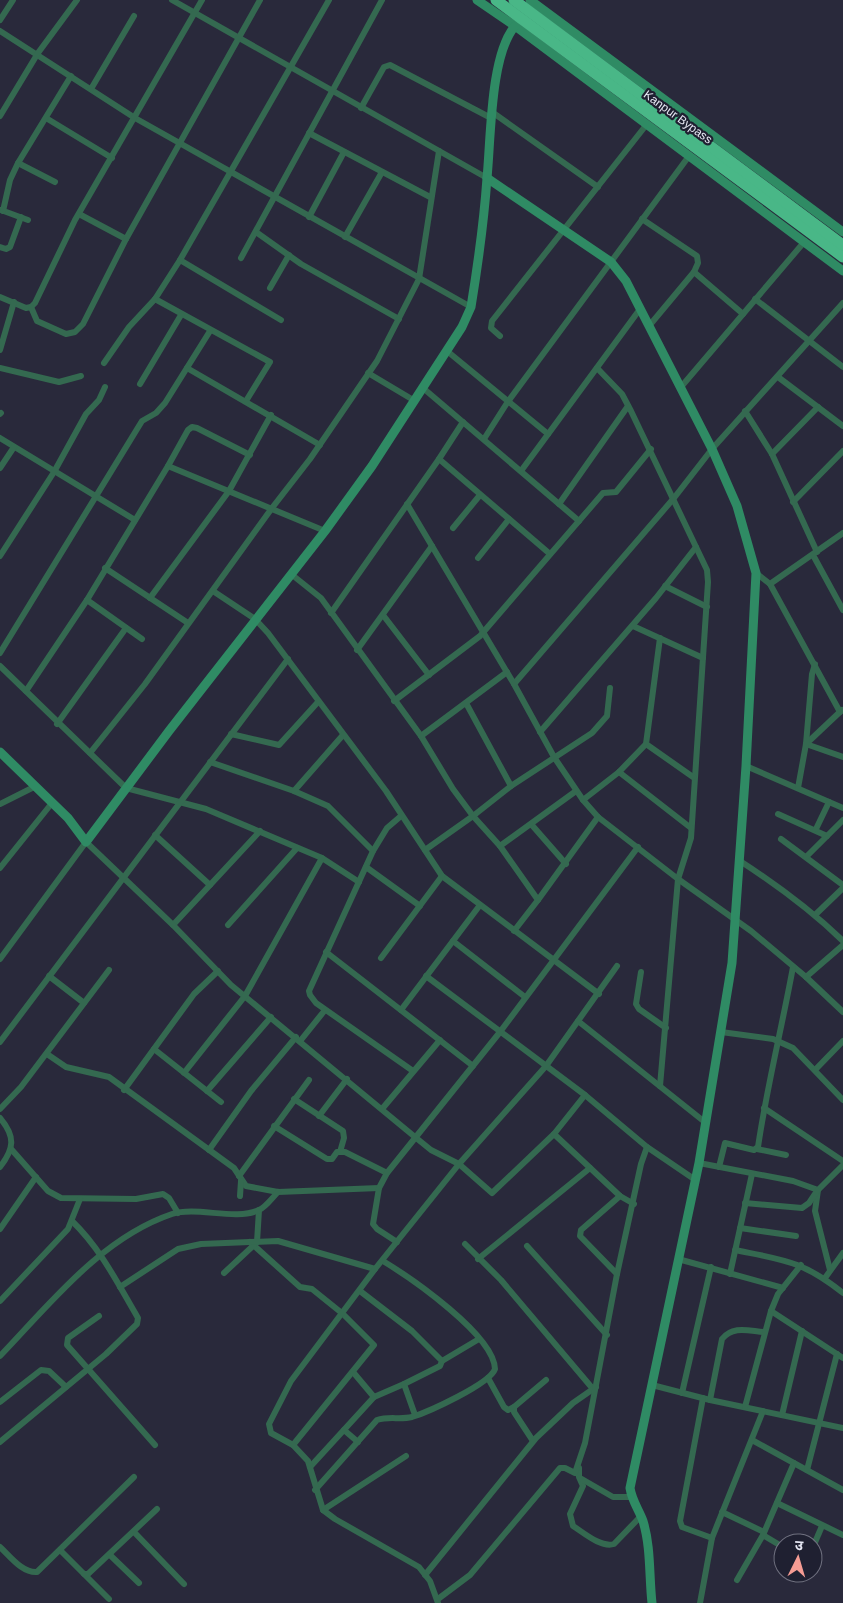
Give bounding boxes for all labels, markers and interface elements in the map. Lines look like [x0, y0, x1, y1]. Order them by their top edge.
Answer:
street label: Kanpur Bypass [641, 87, 715, 147]
north arrow [773, 1533, 823, 1583]
text: उ [794, 1537, 805, 1553]

